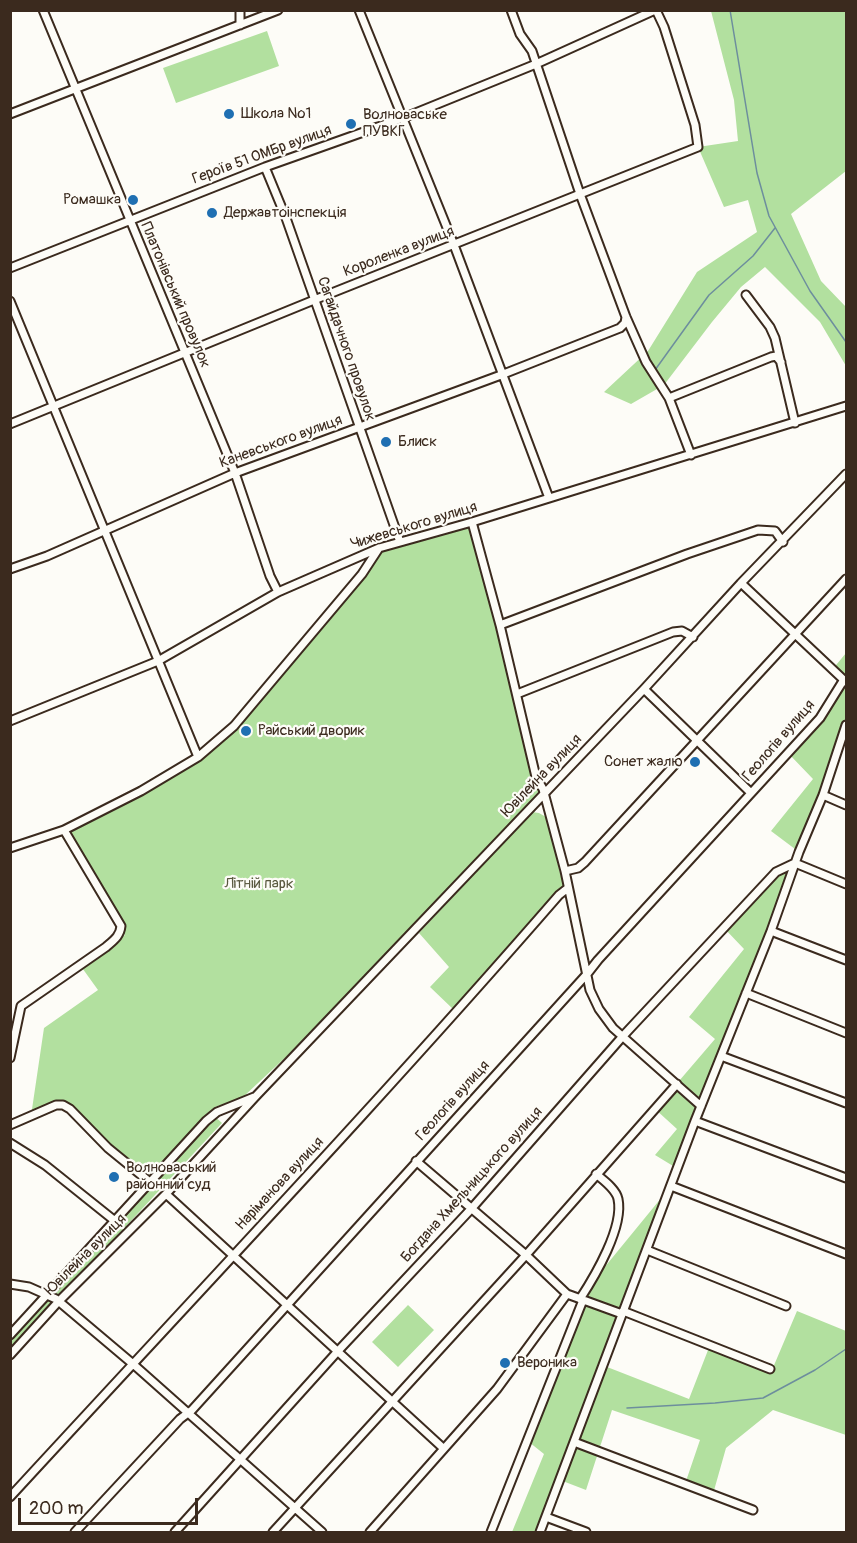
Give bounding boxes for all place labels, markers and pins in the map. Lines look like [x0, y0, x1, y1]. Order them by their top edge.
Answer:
place label: Школа №1 [241, 105, 311, 123]
place label: Волноваське ПУВКГ [363, 106, 447, 141]
marker: Школа №1 [222, 107, 236, 121]
marker: Волноваське ПУВКГ [344, 117, 358, 131]
place label: Ромашка [63, 191, 121, 209]
marker: Ромашка [126, 193, 140, 207]
place label: Державтоінспекція [224, 204, 347, 222]
marker: Державтоінспекція [205, 206, 219, 220]
place label: Блиск [398, 433, 437, 451]
marker: Блиск [379, 435, 393, 449]
place label: Райський дворик [258, 722, 365, 740]
marker: Райський дворик [239, 724, 253, 738]
place label: Сонет жалю [604, 753, 683, 771]
marker: Сонет жалю [688, 755, 702, 769]
place label: Волноваський районний суд [126, 1159, 216, 1194]
marker: Волноваський районний суд [107, 1170, 121, 1184]
place label: Вероника [517, 1354, 577, 1372]
marker: Вероника [498, 1356, 512, 1370]

